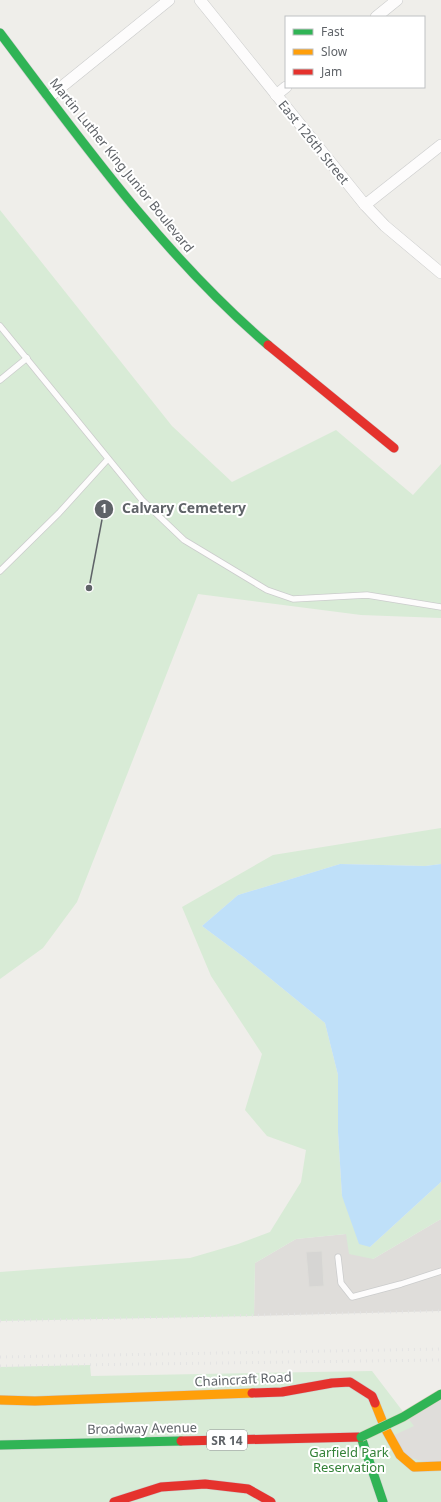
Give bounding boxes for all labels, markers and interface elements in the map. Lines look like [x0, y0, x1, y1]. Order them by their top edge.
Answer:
legend [285, 16, 425, 88]
text: Fast [321, 23, 345, 40]
text: Slow [321, 43, 348, 60]
text: Jam [320, 63, 342, 80]
street label: Martin Luther King Junior Boulevard [46, 74, 198, 256]
street label: East 126th Street [274, 96, 354, 188]
callout: Calvary Cemetery [94, 496, 253, 522]
text: Calvary Cemetery [122, 498, 246, 517]
text: 1 [101, 500, 107, 517]
street label: Chaincraft Road [194, 1367, 292, 1391]
street label: Broadway Avenue [87, 1418, 197, 1438]
road number: SR 14 [207, 1430, 247, 1450]
park label: Garfield Park Reservation [309, 1443, 389, 1476]

